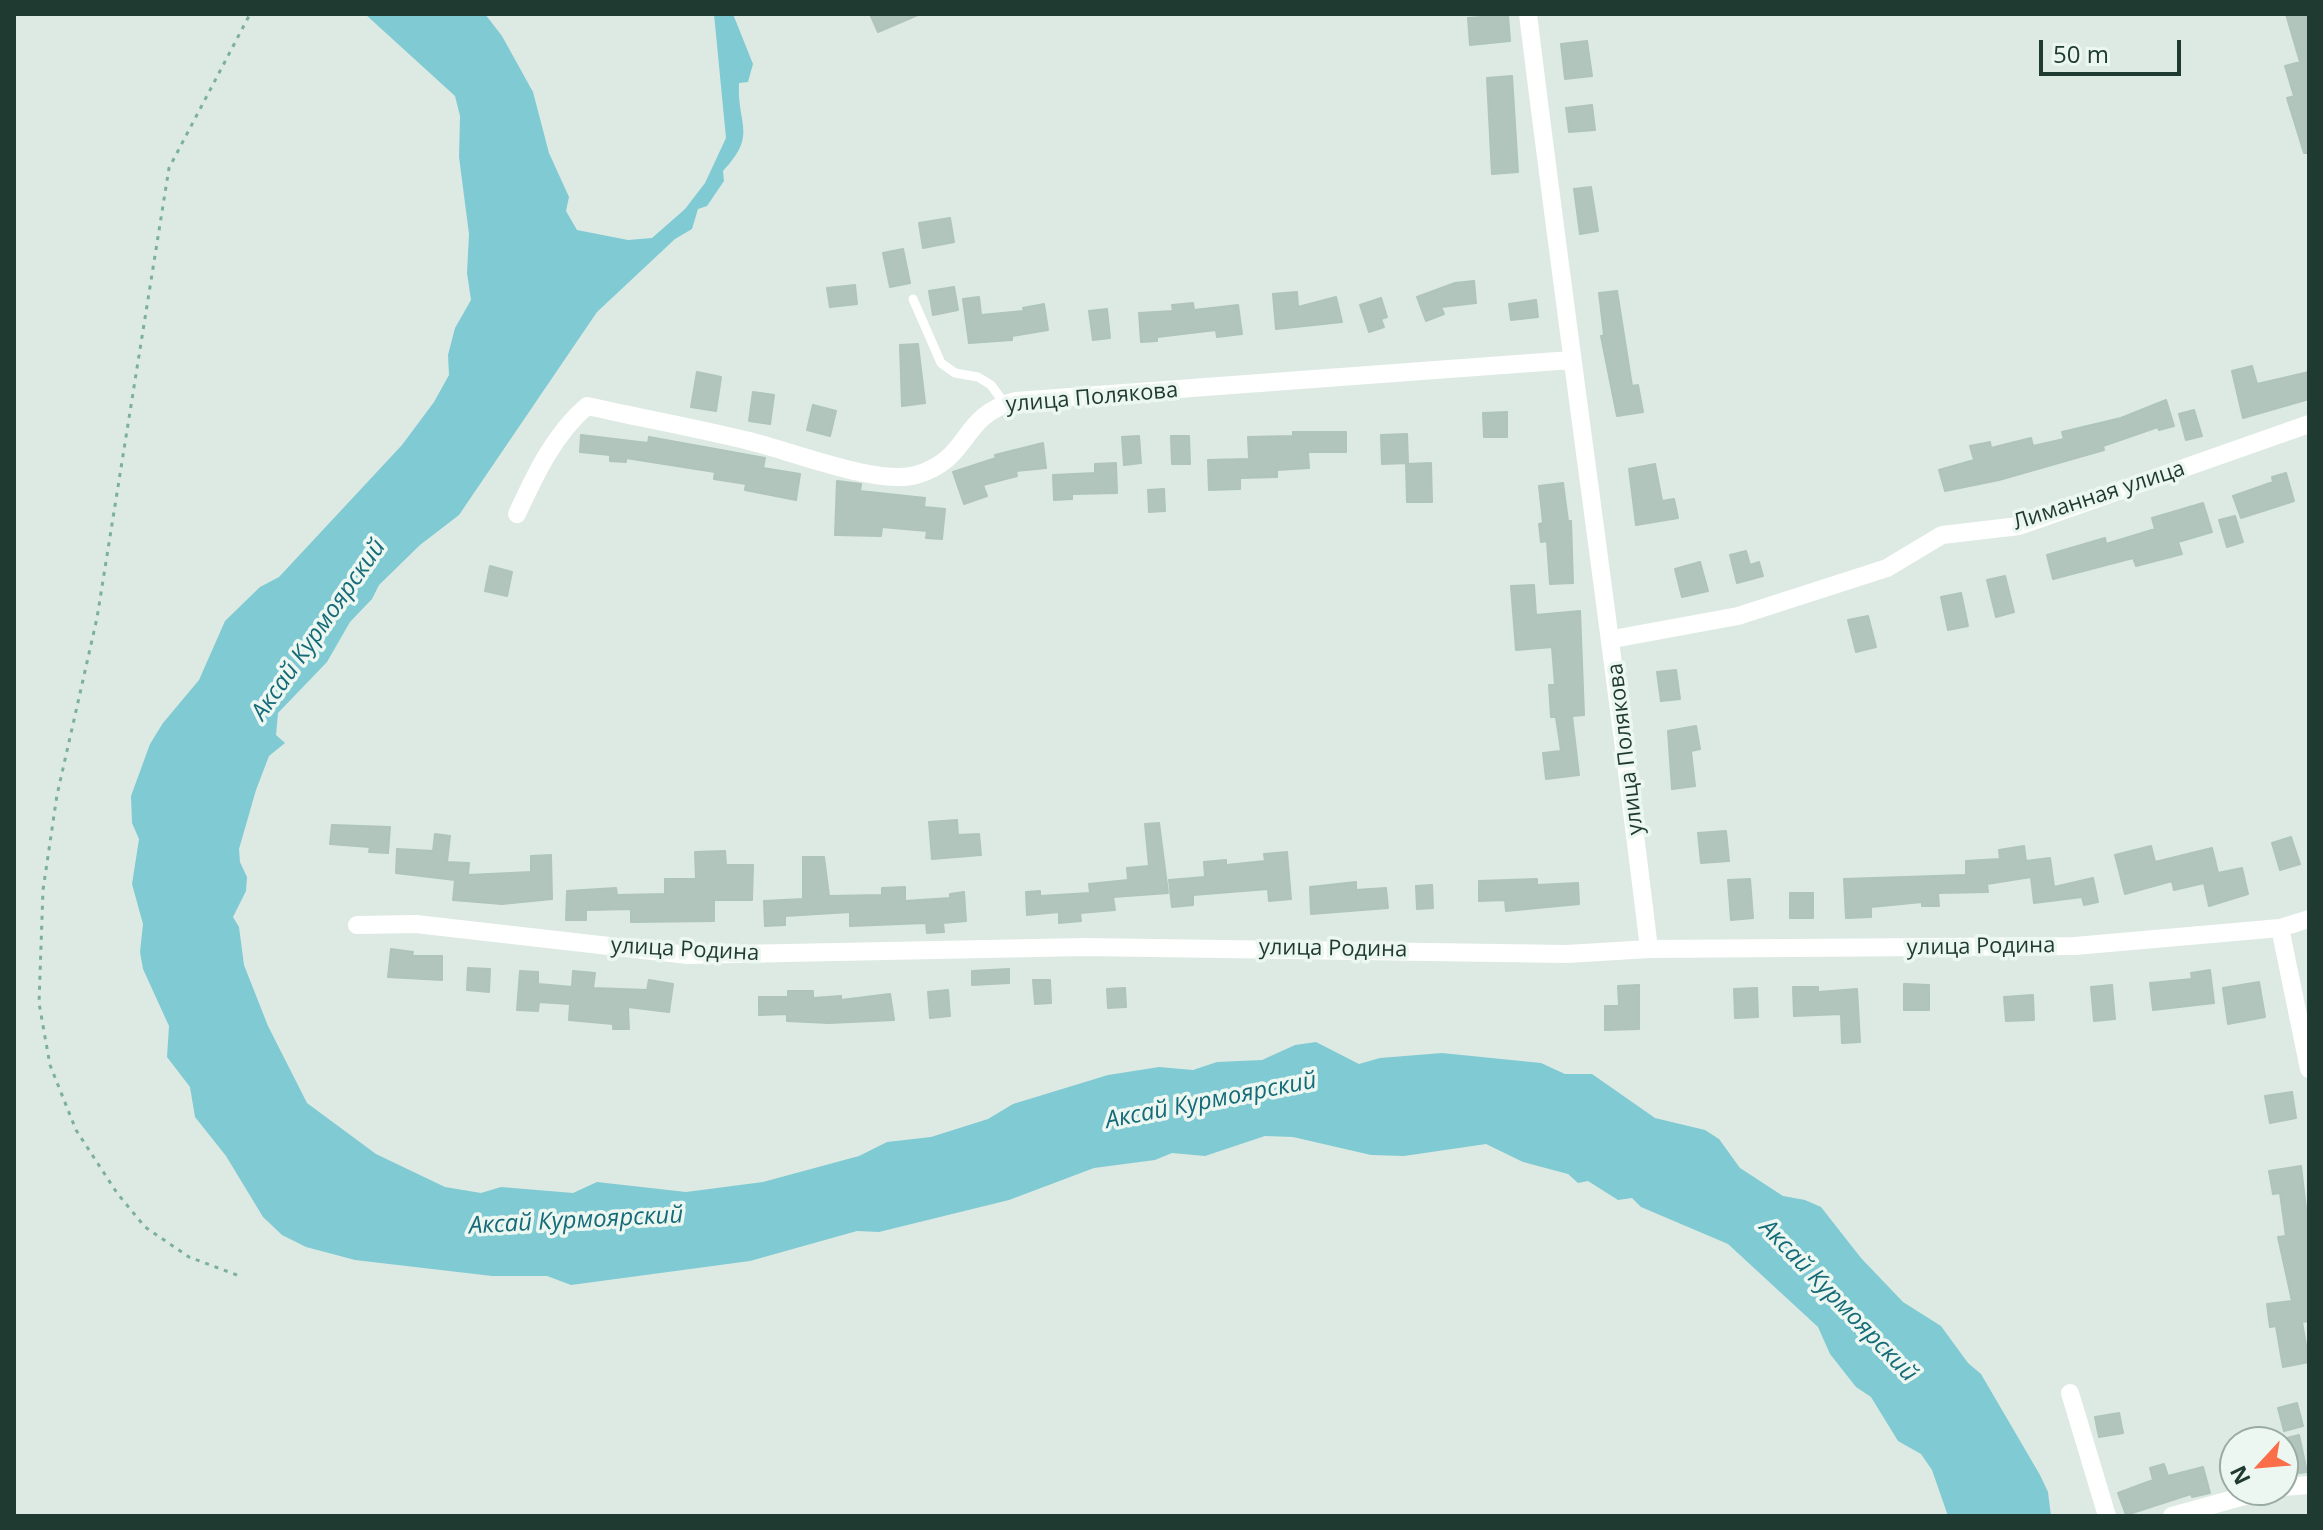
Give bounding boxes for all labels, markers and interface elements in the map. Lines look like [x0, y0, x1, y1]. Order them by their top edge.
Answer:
scale bar [2043, 24, 2185, 74]
text: 50 m [2053, 37, 2109, 70]
street label: улица Полякова [1005, 377, 1179, 419]
street label: Лиманная улица [2010, 456, 2188, 536]
water label: Аксай Курмоярский [246, 534, 392, 726]
street label: улица Полякова [1602, 662, 1650, 836]
street label: улица Родина [610, 933, 760, 967]
street label: улица Родина [1907, 933, 2055, 961]
street label: улица Родина [1259, 935, 1407, 963]
water label: Аксай Курмоярский [1103, 1066, 1319, 1136]
water label: Аксай Курмоярский [468, 1201, 684, 1241]
water label: Аксай Курмоярский [1753, 1214, 1923, 1388]
north arrow [2219, 1426, 2299, 1506]
text: N [2222, 1461, 2257, 1490]

